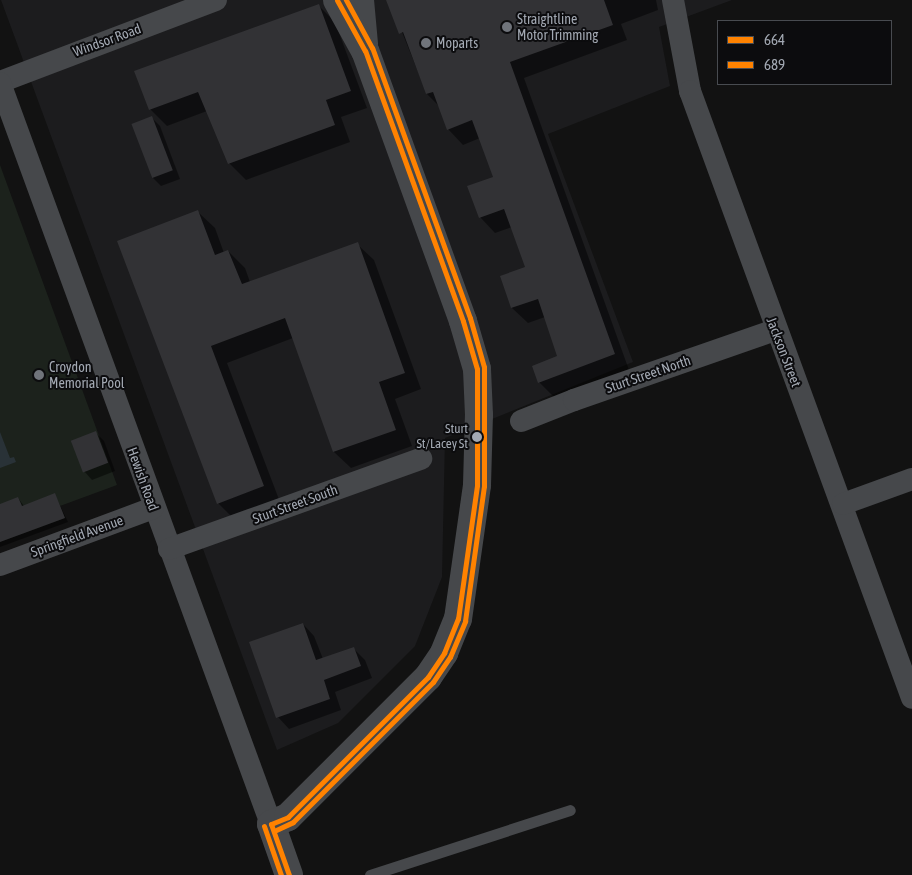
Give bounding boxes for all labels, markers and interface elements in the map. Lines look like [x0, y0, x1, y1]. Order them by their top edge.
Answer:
place label: Straightline Motor Trimming [517, 11, 598, 44]
street label: Windsor Road [71, 20, 143, 60]
legend [717, 20, 892, 85]
marker: Straightline Motor Trimming [501, 21, 513, 33]
text: 664 [764, 31, 785, 48]
place label: Moparts [436, 35, 478, 51]
marker: Moparts [420, 37, 432, 49]
text: 689 [764, 56, 785, 73]
street label: Jackson Street [763, 315, 805, 389]
street label: Sturt Street North [603, 352, 693, 396]
place label: Croydon Memorial Pool [49, 359, 124, 392]
marker: Croydon Memorial Pool [33, 369, 45, 381]
place label: Sturt St/Lacey St [416, 422, 468, 453]
marker: Sturt St/Lacey St [472, 432, 482, 442]
street label: Hewish Road [124, 445, 162, 513]
street label: Sturt Street South [250, 481, 340, 527]
street label: Springfield Avenue [29, 512, 125, 560]

